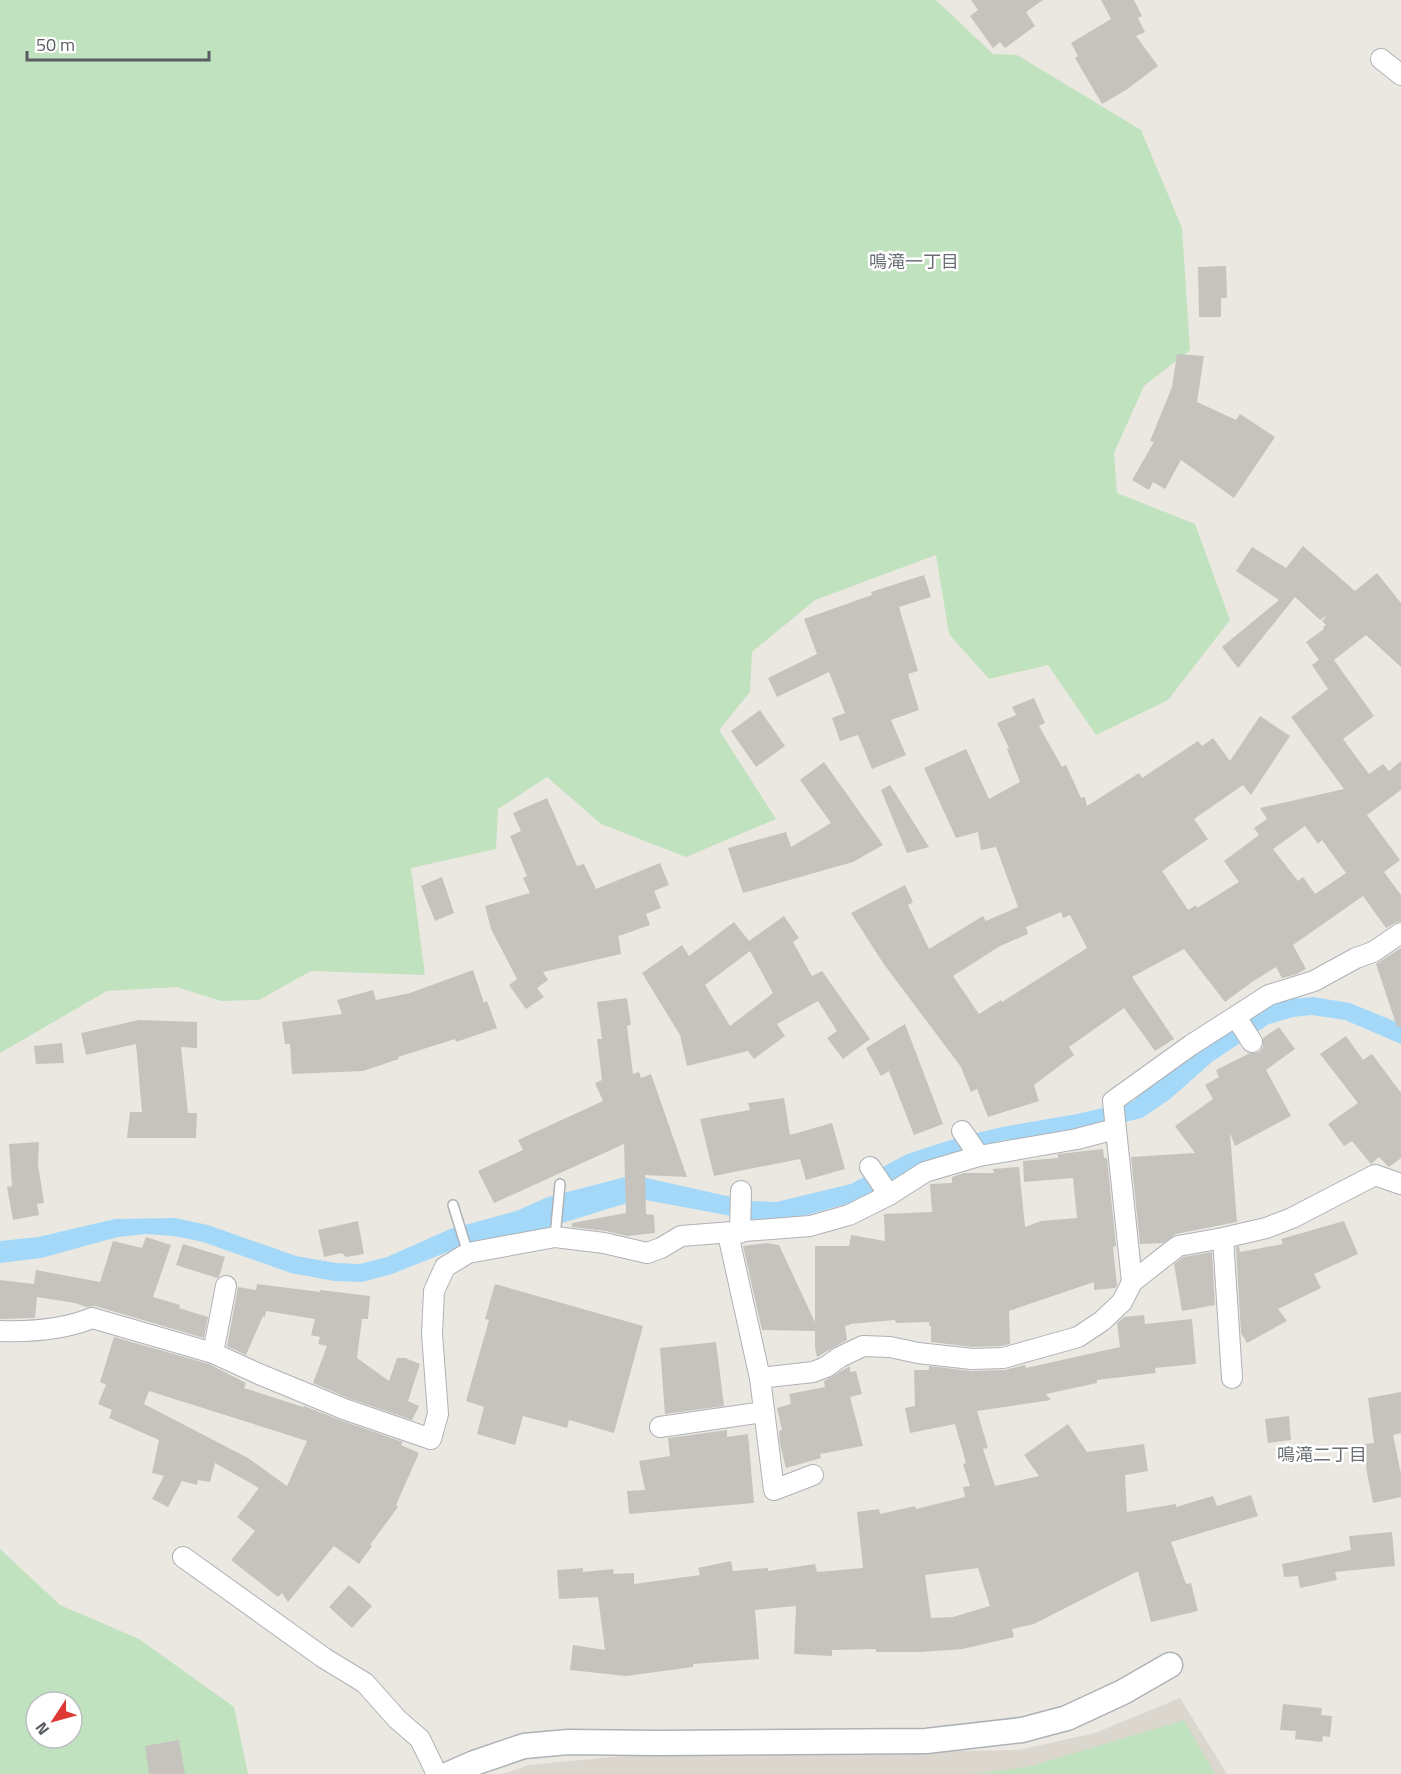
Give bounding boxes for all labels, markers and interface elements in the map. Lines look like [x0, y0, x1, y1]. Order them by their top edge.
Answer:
scale bar [27, 24, 208, 62]
text: 50 m [36, 31, 75, 58]
district label: 鳴滝一丁目 [869, 248, 959, 275]
district label: 鳴滝二丁目 [1277, 1441, 1367, 1468]
north arrow [24, 1690, 84, 1750]
text: N [29, 1717, 55, 1740]

